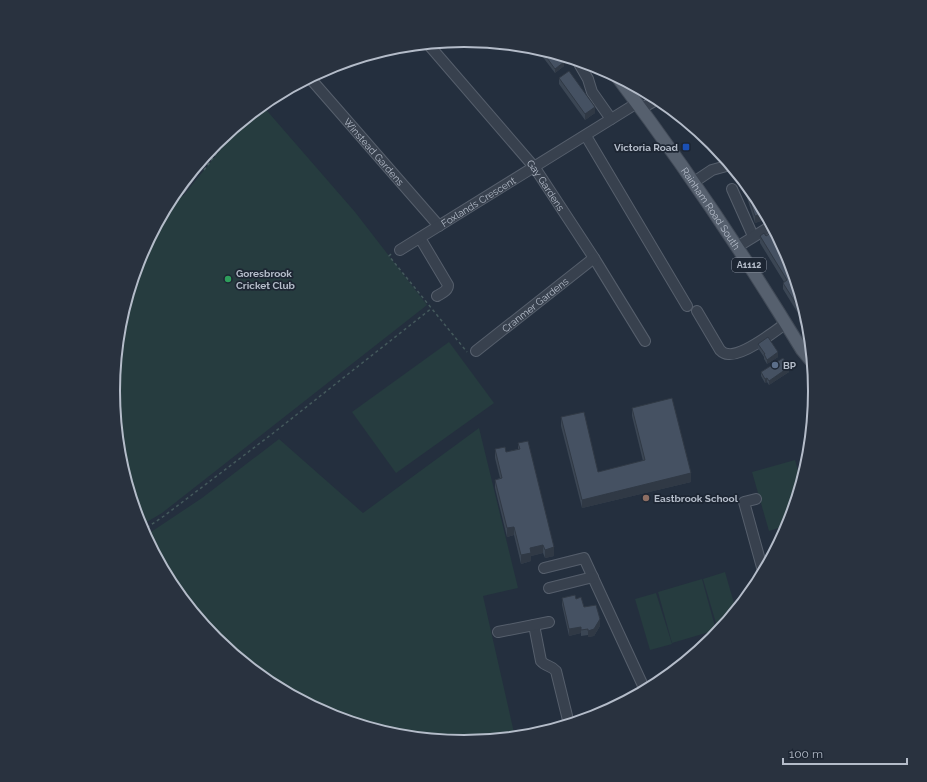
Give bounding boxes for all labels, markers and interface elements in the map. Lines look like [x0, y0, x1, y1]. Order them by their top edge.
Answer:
street label: Winstead Gardens [341, 116, 406, 188]
place label: Victoria Road [614, 142, 679, 153]
marker: Victoria Road [681, 142, 691, 152]
street label: Gay Gardens [524, 158, 567, 213]
street label: Rainham Road South [679, 165, 742, 252]
street label: Foxlands Crescent [439, 174, 518, 229]
road number: A1112 [732, 258, 766, 272]
place label: Goresbrook Cricket Club [236, 268, 296, 291]
marker: Goresbrook Cricket Club [223, 274, 233, 284]
street label: Cranmer Gardens [500, 275, 571, 334]
marker: BP [770, 360, 780, 370]
place label: BP [783, 360, 797, 371]
marker: Eastbrook School [641, 493, 651, 503]
place label: Eastbrook School [654, 493, 739, 504]
scale bar [783, 740, 907, 766]
text: 100 m [789, 747, 823, 761]

